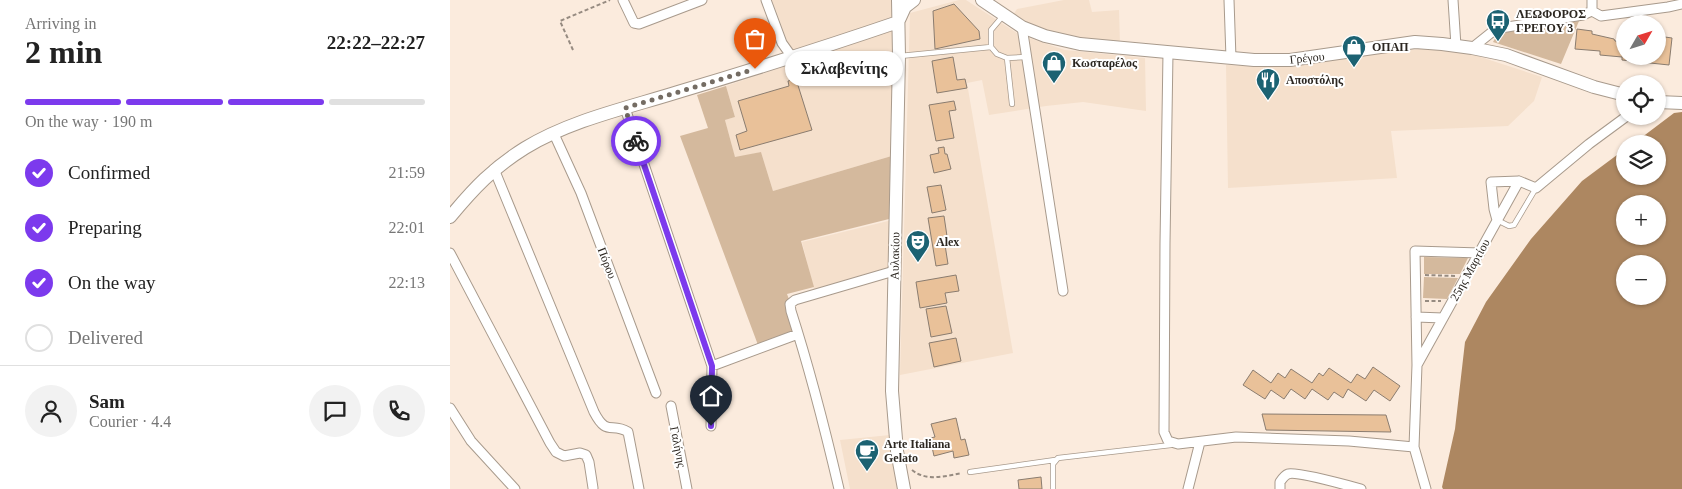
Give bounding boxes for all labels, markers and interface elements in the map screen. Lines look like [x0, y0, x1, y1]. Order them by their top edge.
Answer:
place label: ΛΕΩΦΟΡΟΣ ΓΡΕΓΟΥ 3 [1516, 7, 1586, 35]
bus stop icon: ΛΕΩΦΟΡΟΣ ΓΡΕΓΟΥ 3 [1485, 8, 1511, 42]
text: Arriving in [25, 15, 97, 32]
north arrow [1616, 15, 1666, 65]
map controls [1616, 15, 1666, 305]
pin [734, 18, 776, 69]
icon: bag [741, 25, 769, 53]
text: 22:22–22:27 [327, 32, 425, 53]
text: 2 min [25, 34, 102, 70]
shop icon: ΟΠΑΠ [1341, 34, 1367, 68]
place label: ΟΠΑΠ [1372, 40, 1409, 54]
street label: Γρέγου [1289, 49, 1325, 67]
shop icon: Κωσταρέλος [1041, 50, 1067, 84]
callout: Σκλαβενίτης [785, 52, 902, 86]
place label: Κωσταρέλος [1072, 56, 1138, 70]
text: Σκλαβενίτης [801, 60, 887, 77]
restaurant icon: Αποστόλης [1255, 67, 1281, 101]
place label: Αποστόλης [1286, 73, 1344, 87]
button: locate [1616, 75, 1666, 125]
text: On the way · 190 m [25, 113, 153, 130]
courier [611, 116, 661, 166]
icon: bike [622, 127, 650, 155]
button: layers [1616, 135, 1666, 185]
icon: check [25, 159, 53, 187]
text: Confirmed [68, 162, 150, 183]
text: 21:59 [389, 164, 425, 181]
button: + [1616, 195, 1666, 245]
icon: check [25, 214, 53, 242]
text: Preparing [68, 217, 142, 238]
text: 22:01 [389, 219, 425, 236]
theatre icon: Alex [905, 229, 931, 263]
street label: Αυλακίου [888, 232, 902, 280]
place label: Alex [936, 235, 959, 249]
street label: 25ης Μαρτίου [1447, 236, 1493, 304]
street label: Πόρου [595, 245, 619, 281]
button: − [1616, 255, 1666, 305]
icon: check [25, 269, 53, 297]
text: On the way [68, 272, 156, 293]
text: 22:13 [389, 274, 425, 291]
text: Delivered [68, 327, 143, 348]
pin [690, 375, 732, 426]
icon: home [697, 382, 725, 410]
button: person [25, 385, 77, 437]
button: chat [309, 385, 361, 437]
button: phone [373, 385, 425, 437]
text: Sam [89, 391, 125, 412]
text: Courier · 4.4 [89, 413, 171, 430]
street label: Γαλήνης [667, 425, 689, 469]
place label: Arte Italiana Gelato [884, 437, 950, 465]
cafe icon: Arte Italiana Gelato [854, 438, 880, 472]

